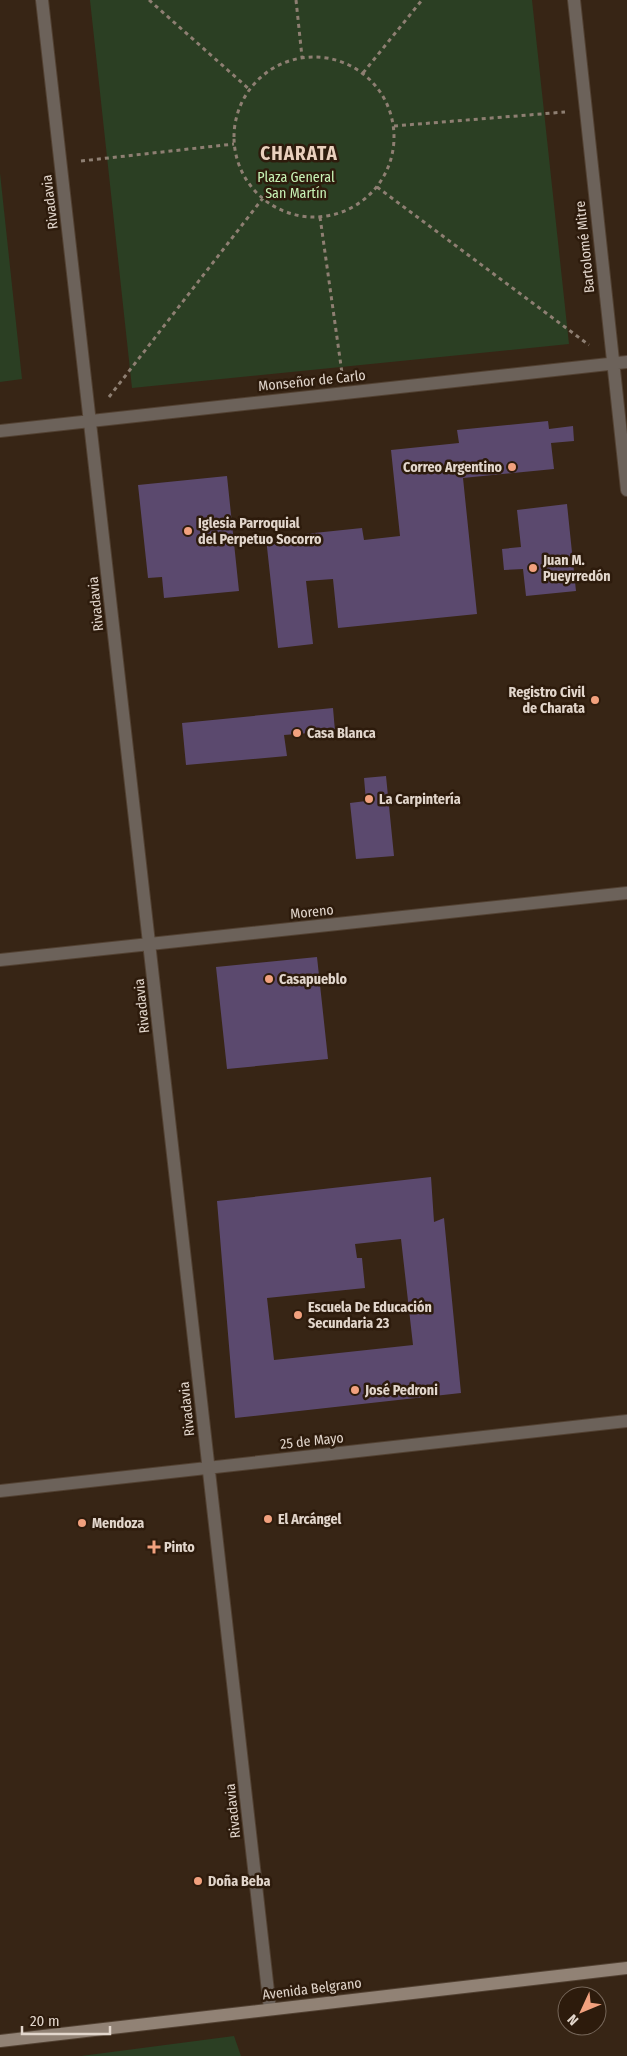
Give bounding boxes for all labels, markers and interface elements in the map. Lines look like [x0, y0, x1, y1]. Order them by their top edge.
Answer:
district label: CHARATA [260, 142, 338, 165]
park label: Plaza General San Martín [257, 169, 335, 202]
street label: Rivadavia [38, 174, 62, 230]
street label: Bartolomé Mitre [572, 200, 598, 294]
street label: Monseñor de Carlo [257, 367, 367, 395]
place label: Correo Argentino [403, 459, 503, 476]
marker: Correo Argentino [506, 461, 518, 473]
place label: Iglesia Parroquial del Perpetuo Socorro [198, 515, 322, 548]
marker: Iglesia Parroquial del Perpetuo Socorro [182, 525, 194, 537]
place label: Juan M. Pueyrredón [542, 552, 611, 585]
marker: Juan M. Pueyrredón [527, 562, 539, 574]
street label: Rivadavia [85, 576, 107, 632]
place label: Registro Civil de Charata [508, 684, 585, 717]
marker: Registro Civil de Charata [589, 694, 601, 706]
place label: Casa Blanca [307, 725, 376, 742]
marker: Casa Blanca [291, 727, 303, 739]
place label: La Carpintería [379, 791, 461, 808]
marker: La Carpintería [363, 793, 375, 805]
street label: Moreno [289, 901, 335, 923]
place label: Casapueblo [279, 971, 347, 988]
marker: Casapueblo [263, 973, 275, 985]
street label: Rivadavia [131, 978, 153, 1034]
place label: Escuela De Educación Secundaria 23 [308, 1299, 432, 1332]
marker: Escuela De Educación Secundaria 23 [292, 1309, 304, 1321]
street label: Rivadavia [176, 1381, 198, 1437]
place label: José Pedroni [364, 1382, 438, 1399]
marker: José Pedroni [349, 1384, 361, 1396]
street label: 25 de Mayo [279, 1429, 345, 1453]
place label: El Arcángel [278, 1511, 342, 1528]
marker: El Arcángel [262, 1513, 274, 1525]
place label: Mendoza [92, 1515, 144, 1532]
marker: Mendoza [76, 1517, 88, 1529]
place label: Pinto [164, 1539, 195, 1556]
marker: Pinto [148, 1541, 160, 1553]
street label: Rivadavia [222, 1783, 244, 1839]
place label: Doña Beba [208, 1873, 270, 1890]
marker: Doña Beba [192, 1875, 204, 1887]
street label: Avenida Belgrano [261, 1974, 363, 2004]
north arrow [557, 1986, 607, 2036]
scale bar [22, 2004, 110, 2036]
text: N [564, 2011, 582, 2029]
text: 20 m [30, 2012, 60, 2030]

